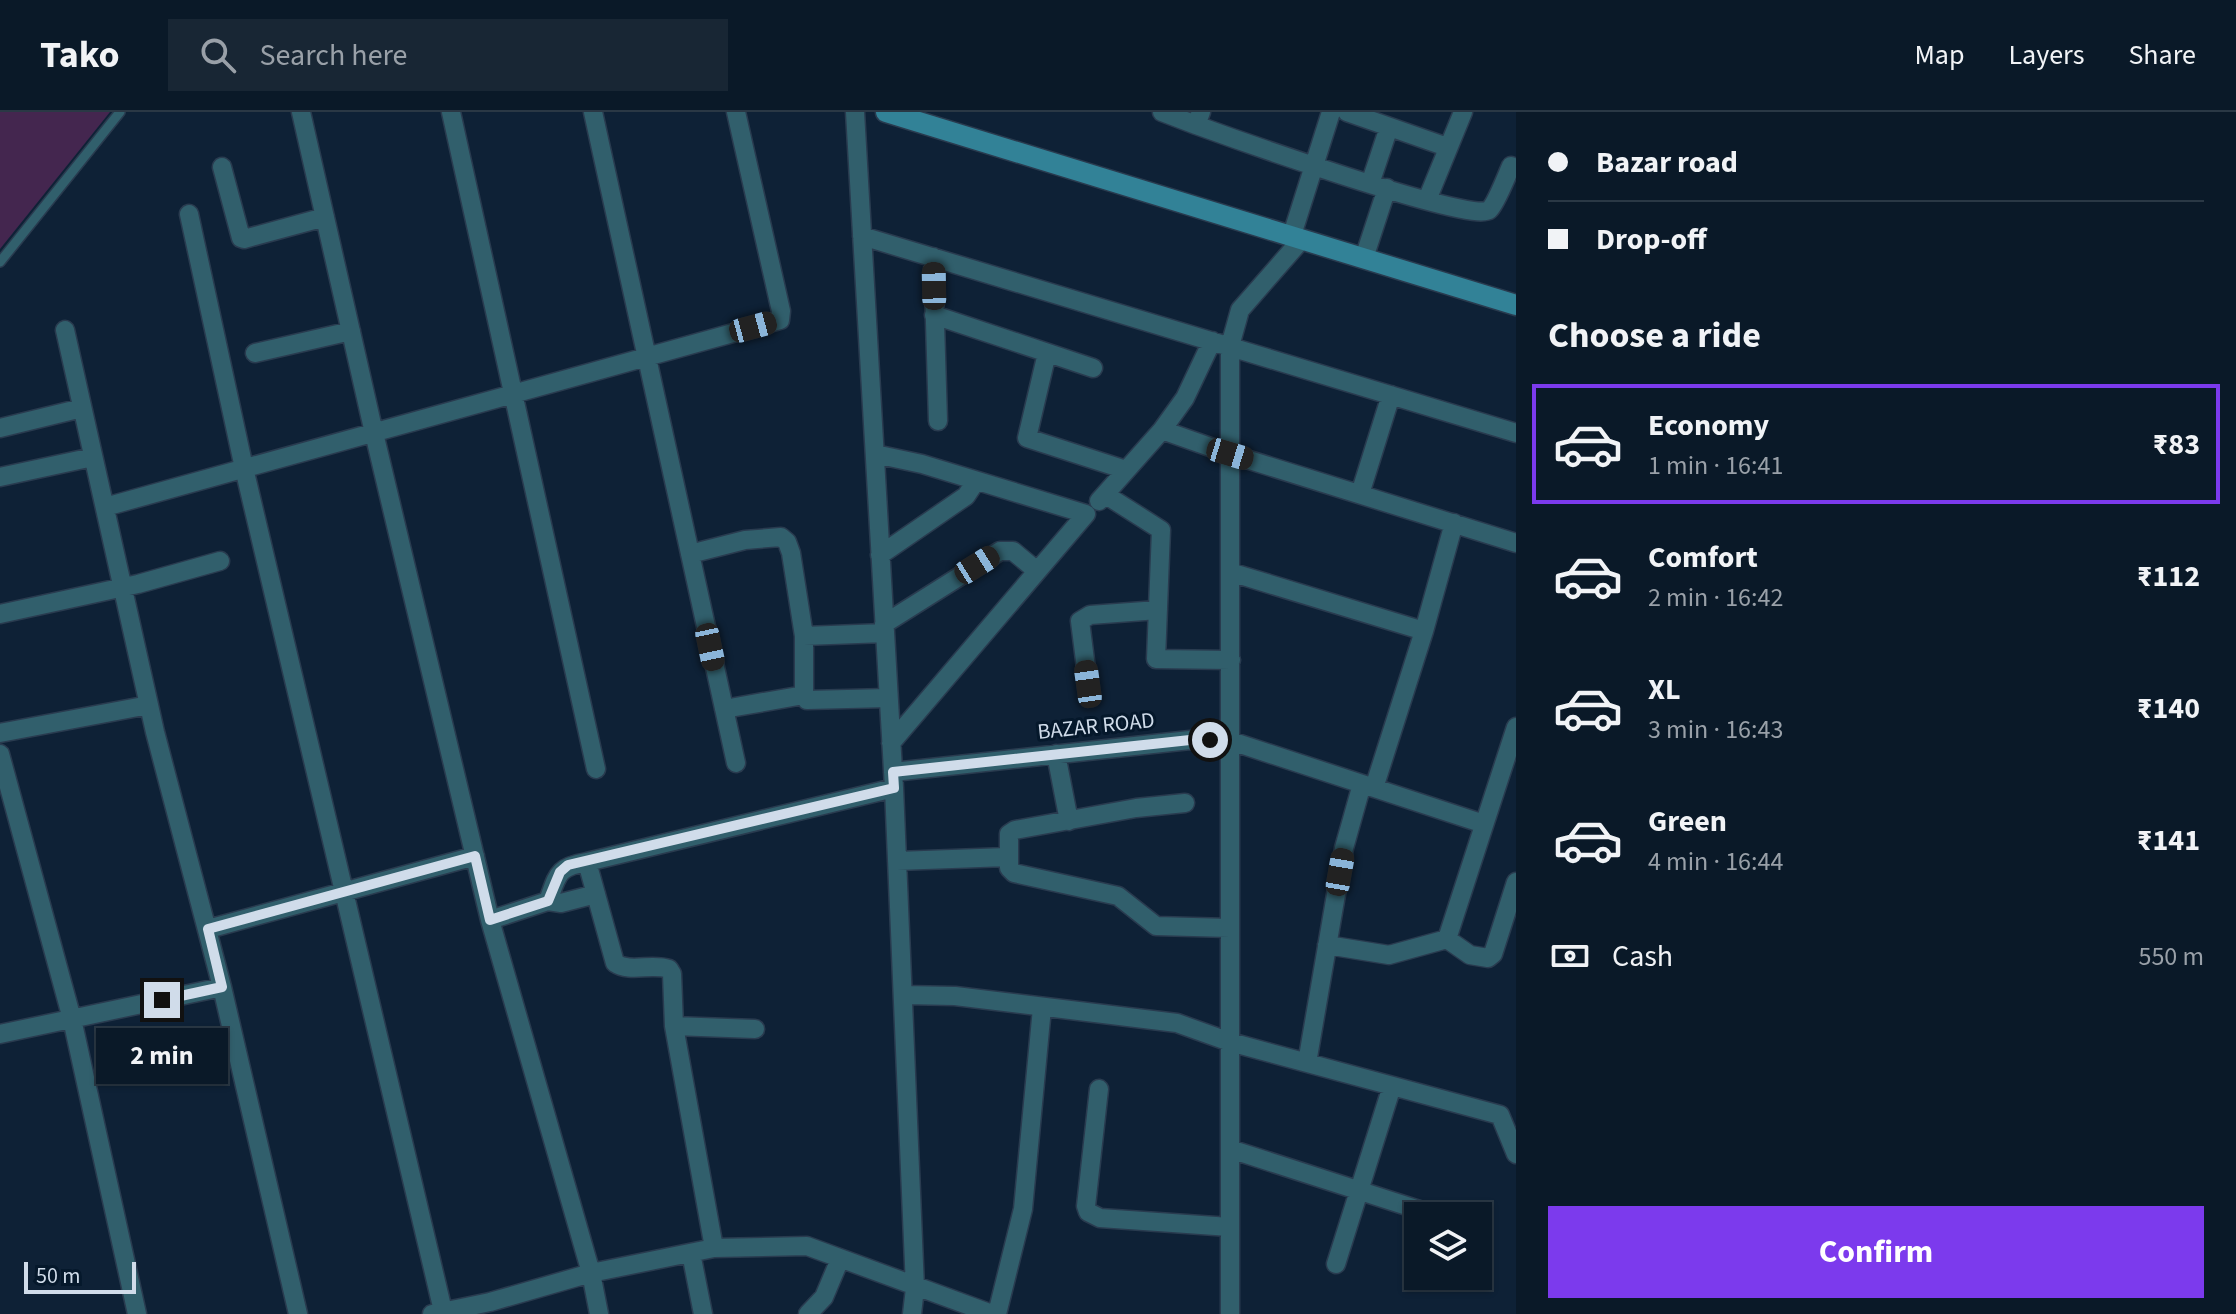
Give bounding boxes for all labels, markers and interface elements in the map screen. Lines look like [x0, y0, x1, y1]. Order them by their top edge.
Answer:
search box [168, 19, 728, 91]
text: Tako [40, 28, 120, 82]
icon: search [196, 33, 240, 77]
text: Search here [260, 34, 408, 77]
text: Map [1914, 35, 1964, 75]
text: Layers [2008, 35, 2084, 75]
text: Share [2128, 35, 2196, 75]
text: Bazar road [1596, 141, 1738, 184]
text: Drop-off [1596, 218, 1707, 261]
car [922, 262, 946, 310]
car [727, 309, 779, 345]
text: Choose a ride [1548, 310, 1761, 361]
text: Economy [1648, 404, 1769, 447]
icon: car [1552, 408, 1624, 480]
text: ₹83 [2152, 423, 2200, 466]
car [1204, 436, 1256, 472]
text: 1 min · 16:41 [1648, 447, 1783, 484]
text: Comfort [1648, 536, 1758, 579]
icon: car [1552, 540, 1624, 612]
car [950, 542, 1004, 588]
text: ₹112 [2137, 555, 2200, 598]
text: 2 min · 16:42 [1648, 579, 1783, 616]
car [693, 621, 727, 673]
car [1073, 659, 1103, 709]
text: XL [1648, 668, 1681, 711]
icon: car [1552, 672, 1624, 744]
text: ₹140 [2137, 687, 2200, 730]
street label: BAZAR ROAD [1036, 704, 1156, 748]
text: 3 min · 16:43 [1648, 711, 1783, 748]
route start [1192, 722, 1228, 758]
text: Green [1648, 800, 1727, 843]
icon: car [1552, 804, 1624, 876]
text: ₹141 [2137, 819, 2200, 862]
text: 4 min · 16:44 [1648, 843, 1783, 880]
car [1324, 846, 1356, 898]
icon: cash [1548, 934, 1592, 978]
text: Cash [1612, 935, 1673, 978]
text: 550 m [2138, 938, 2204, 975]
route end [144, 982, 180, 1018]
callout: 2 min [96, 1028, 228, 1084]
text: 2 min [130, 1037, 194, 1074]
map controls [1404, 1202, 1492, 1290]
button: layers [1404, 1202, 1492, 1290]
button: Confirm [1548, 1206, 2204, 1298]
scale bar [24, 1258, 136, 1294]
text: 50 m [36, 1260, 81, 1292]

